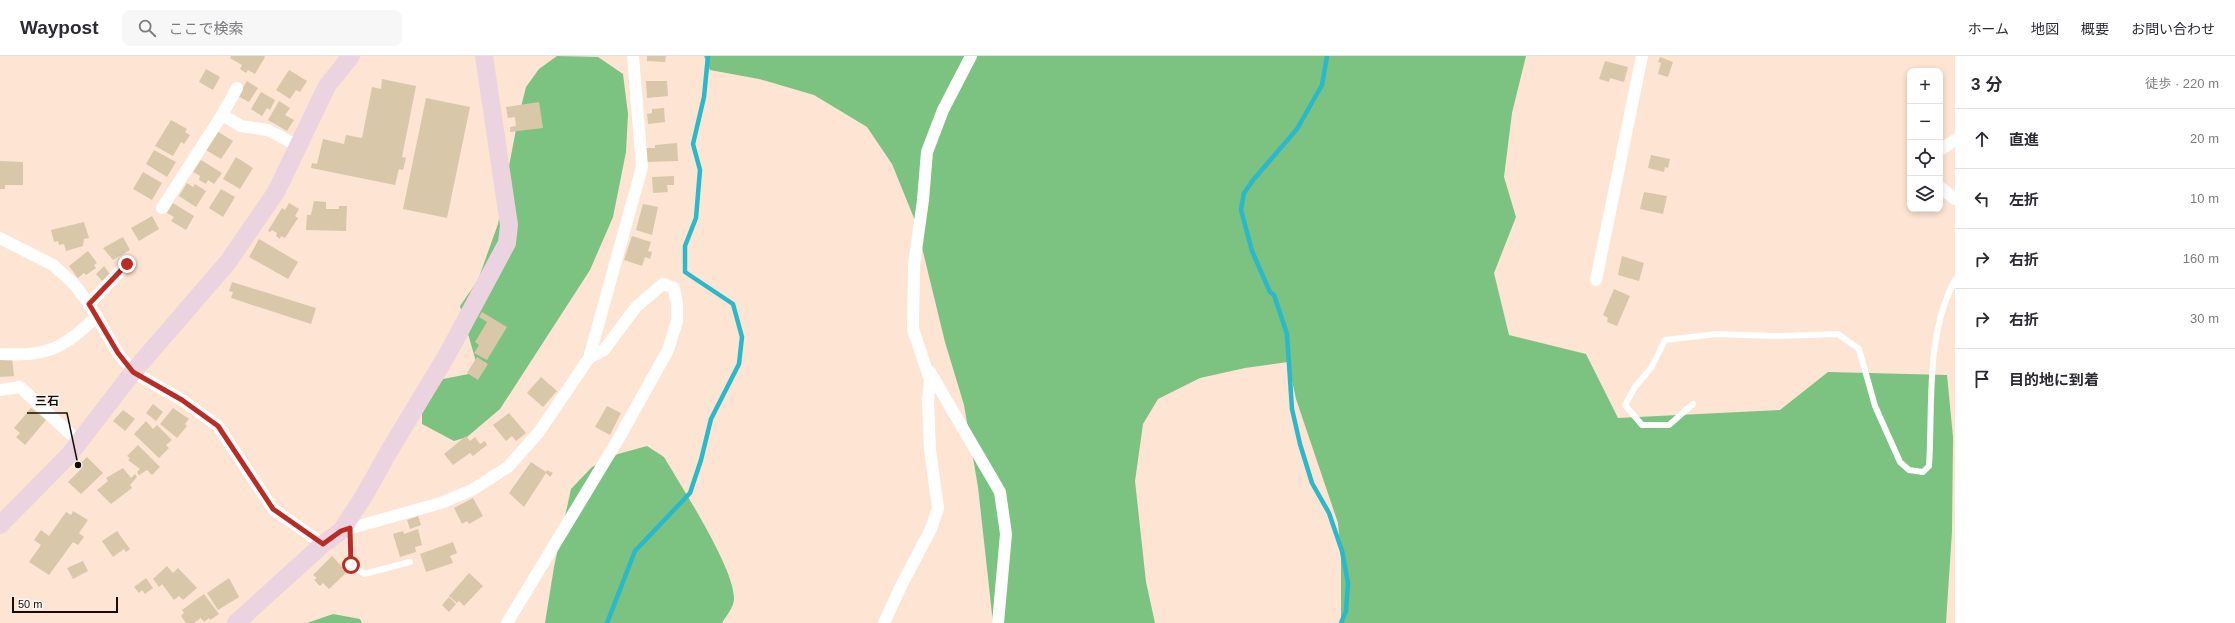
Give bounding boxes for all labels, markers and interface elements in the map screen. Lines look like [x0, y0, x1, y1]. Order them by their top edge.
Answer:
search box [122, 10, 402, 46]
text: Waypost [20, 17, 98, 38]
icon: search [136, 17, 158, 39]
text: ここで検索 [168, 20, 243, 37]
text: ホーム [1967, 21, 2009, 37]
text: 地図 [2031, 21, 2059, 37]
text: 概要 [2081, 21, 2109, 37]
text: お問い合わせ [2131, 21, 2215, 37]
map controls [1907, 68, 1943, 212]
button: + [1907, 68, 1943, 104]
text: 3 分 [1971, 75, 2002, 94]
text: 徒歩 · 220 m [2145, 76, 2219, 91]
button: − [1907, 104, 1943, 140]
icon: ahead [1971, 128, 1993, 150]
text: 直進 [2009, 131, 2039, 148]
text: 20 m [2190, 131, 2219, 146]
button: locate [1907, 140, 1943, 176]
button: layers [1907, 176, 1943, 212]
icon: left [1971, 188, 1993, 210]
text: 左折 [2009, 191, 2039, 208]
text: 10 m [2190, 191, 2219, 206]
icon: right [1971, 248, 1993, 270]
text: 右折 [2009, 251, 2039, 268]
text: 160 m [2183, 251, 2219, 266]
route end [118, 255, 136, 273]
icon: right [1971, 308, 1993, 330]
text: 右折 [2009, 311, 2039, 328]
text: 30 m [2190, 311, 2219, 326]
icon: arrive [1971, 368, 1993, 390]
text: 目的地に到着 [2009, 371, 2099, 388]
callout: 三石 [27, 389, 67, 413]
text: 三石 [35, 394, 59, 408]
route start [342, 556, 360, 574]
scale bar [12, 595, 118, 614]
text: 50 m [18, 598, 42, 610]

